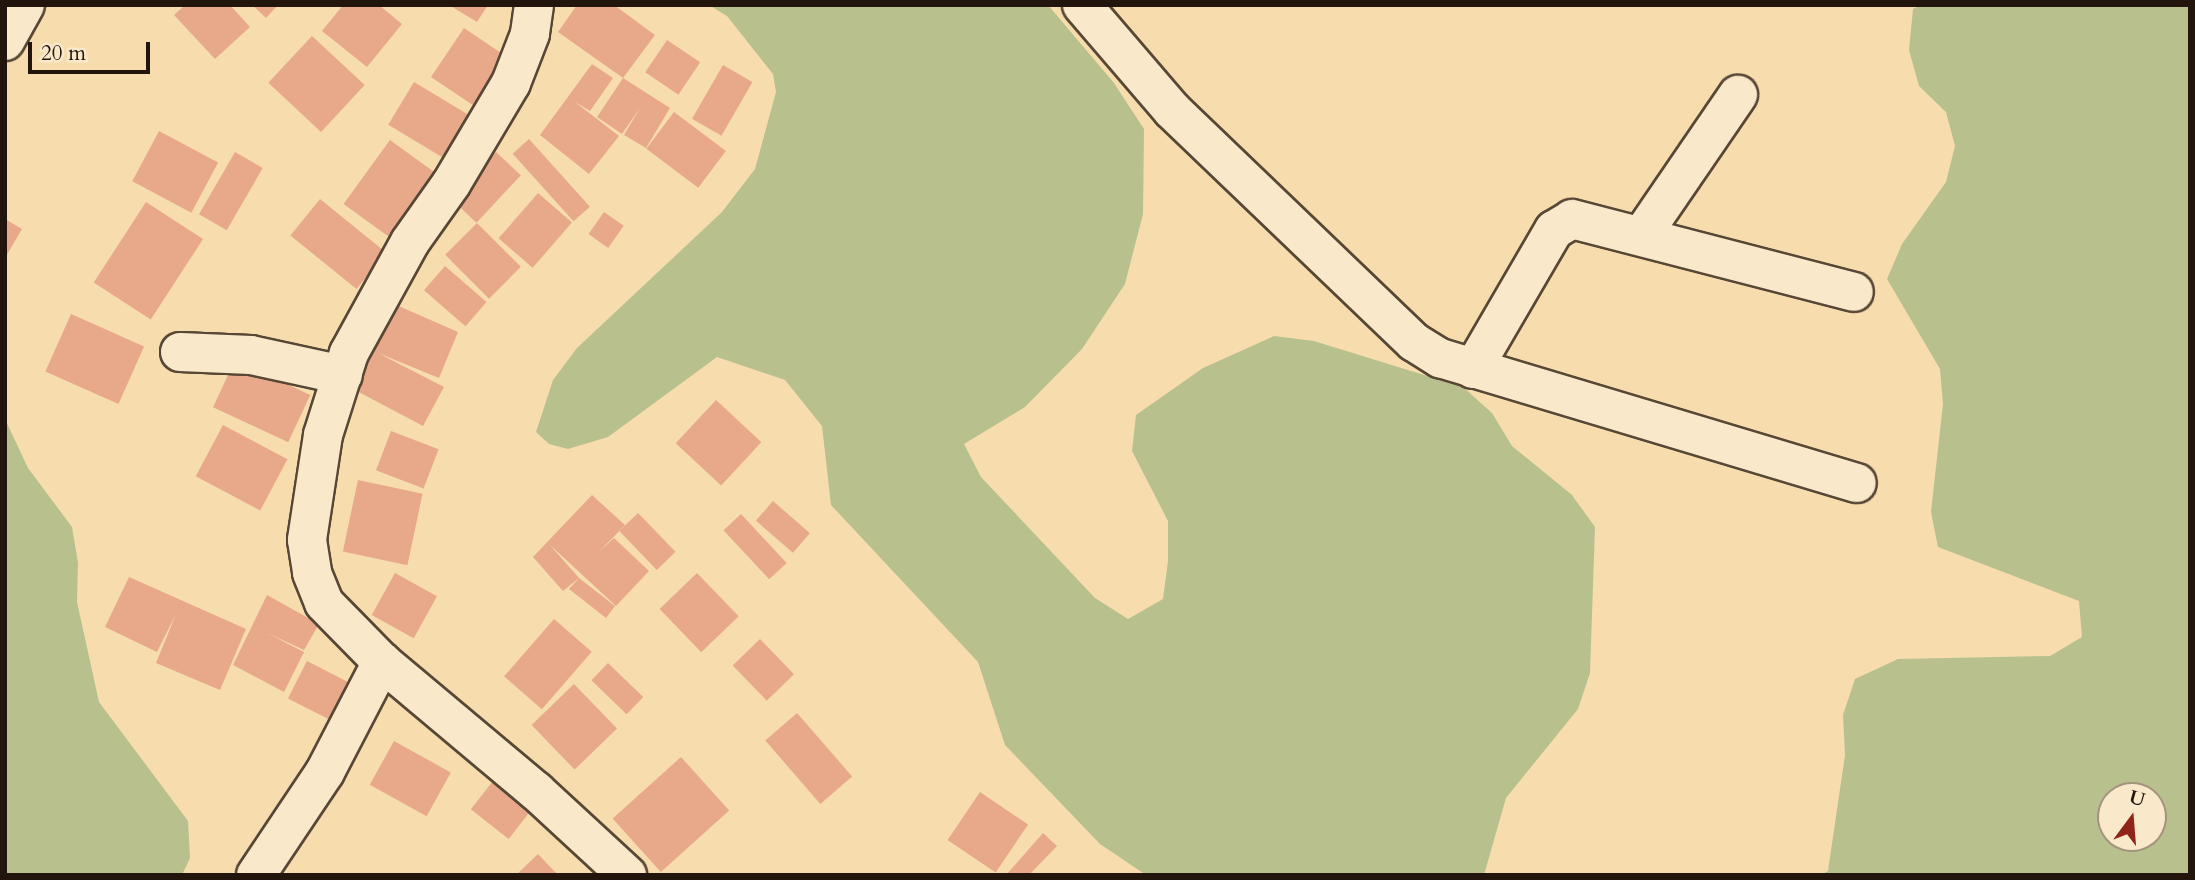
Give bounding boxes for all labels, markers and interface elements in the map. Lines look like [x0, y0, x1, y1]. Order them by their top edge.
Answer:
scale bar [32, 28, 154, 72]
text: 20 m [41, 39, 86, 68]
north arrow [2097, 782, 2167, 852]
text: U [2126, 784, 2148, 813]

